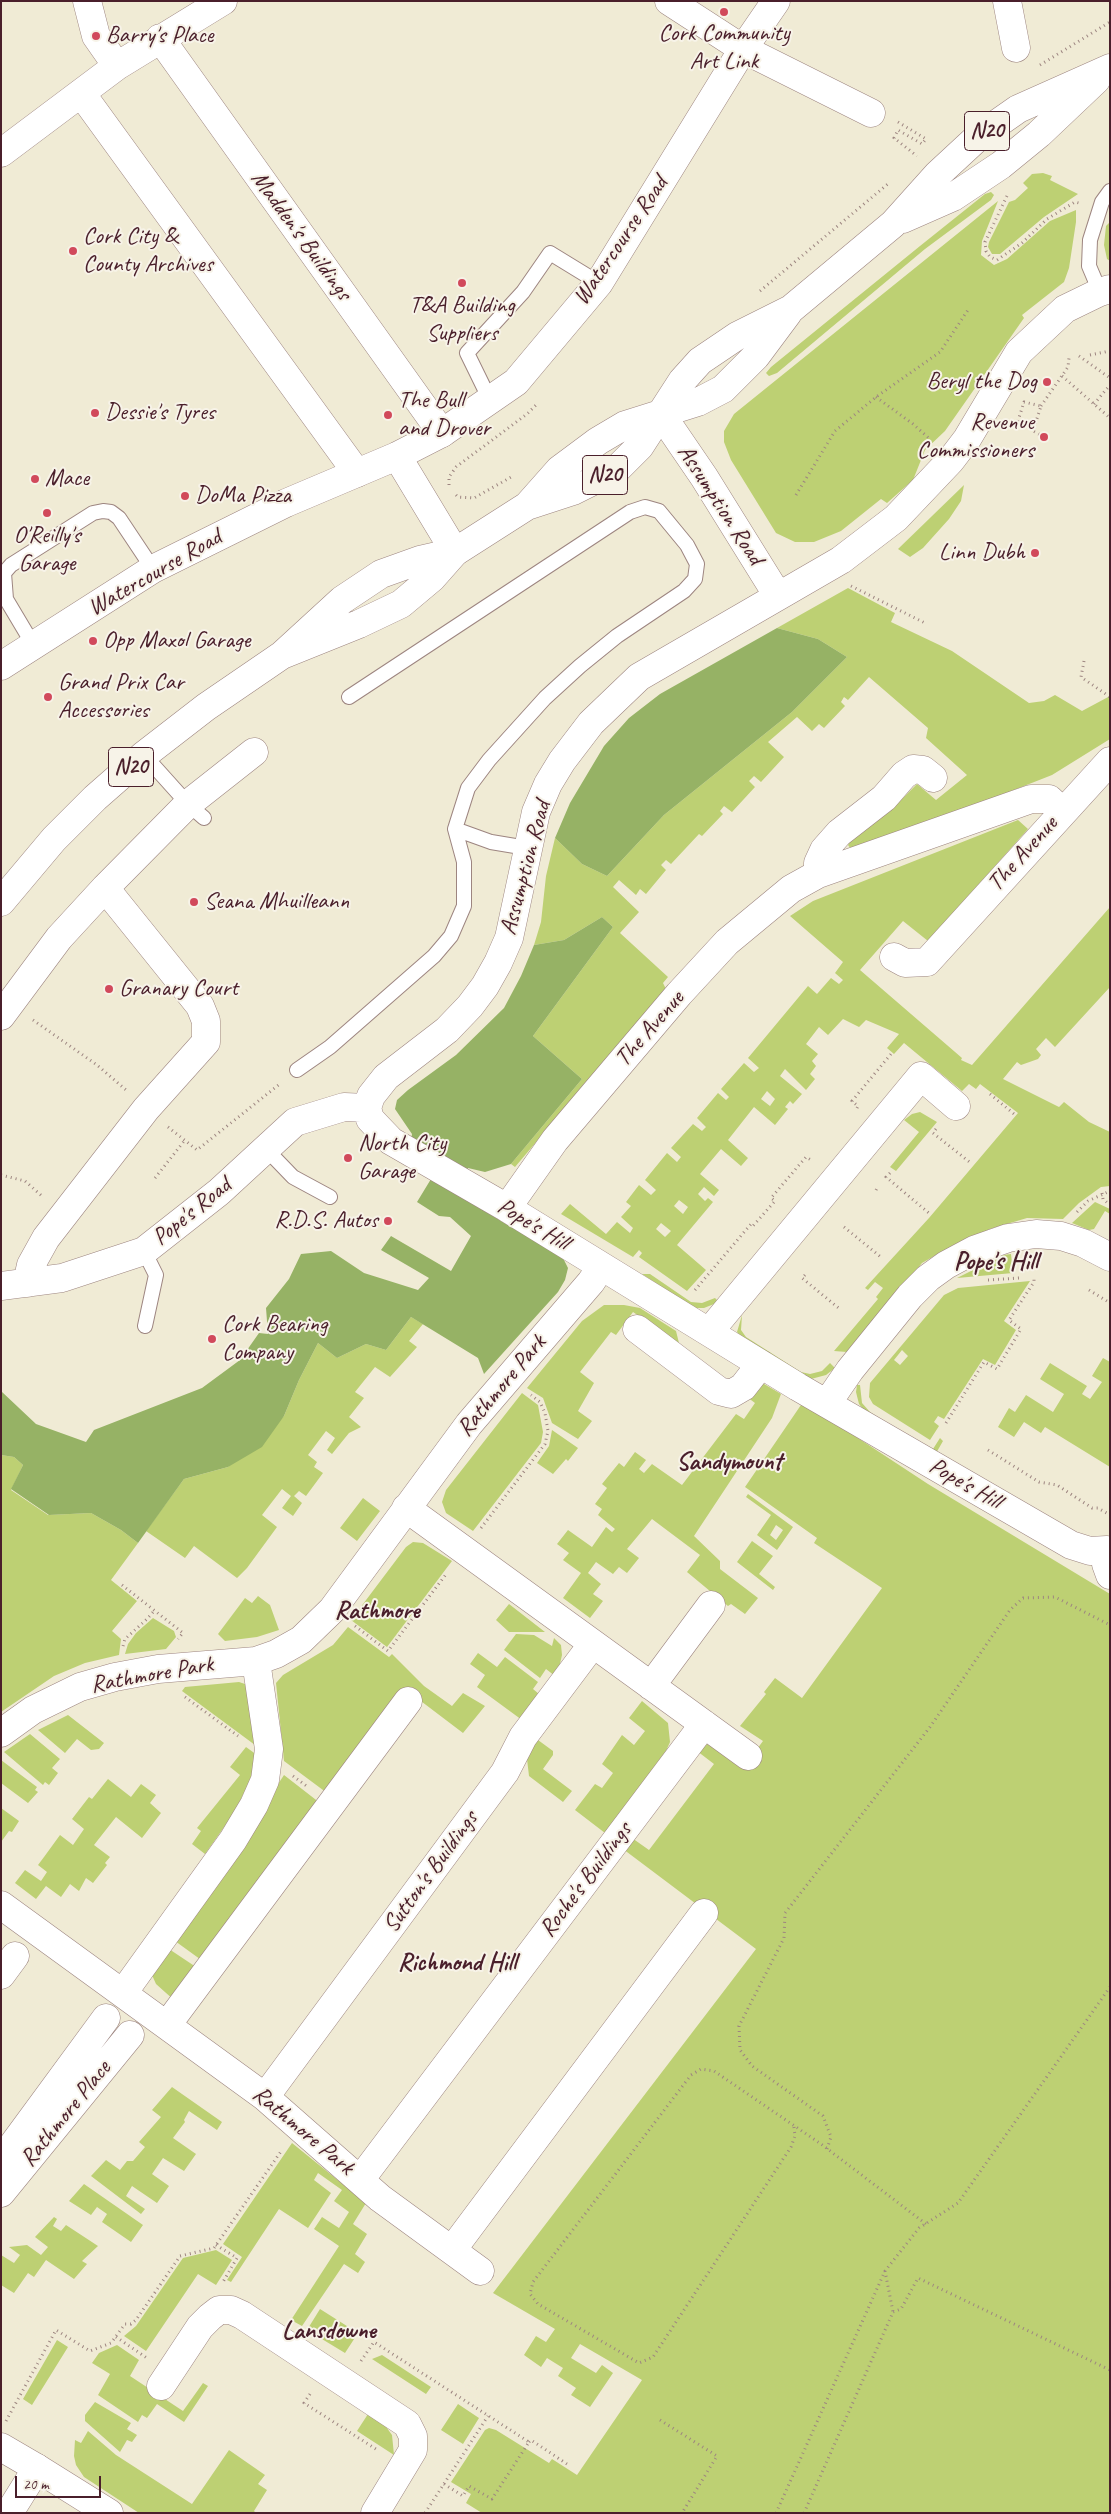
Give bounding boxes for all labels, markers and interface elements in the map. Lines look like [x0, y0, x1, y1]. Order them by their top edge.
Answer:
marker: Cork Community Art Link [718, 6, 730, 18]
place label: Cork Community Art Link [658, 20, 790, 76]
place label: Barry's Place [106, 22, 213, 50]
marker: Barry's Place [90, 30, 102, 42]
road number: N20 [964, 111, 1010, 150]
street label: Madden's Buildings [244, 166, 358, 306]
street label: Watercourse Road [567, 171, 675, 311]
place label: Cork City & County Archives [83, 223, 213, 279]
marker: Cork City & County Archives [67, 245, 79, 257]
marker: T&A Building Suppliers [456, 277, 468, 289]
place label: T&A Building Suppliers [409, 292, 515, 348]
place label: Beryl the Dog [926, 368, 1037, 396]
marker: Beryl the Dog [1041, 376, 1053, 388]
place label: The Bull and Drover [398, 387, 490, 443]
place label: Dessie's Tyres [105, 399, 215, 427]
marker: Dessie's Tyres [89, 407, 101, 419]
marker: The Bull and Drover [382, 409, 394, 421]
place label: Revenue Commissioners [917, 409, 1034, 465]
marker: Revenue Commissioners [1038, 431, 1050, 443]
street label: Assumption Road [671, 440, 769, 570]
road number: N20 [582, 456, 628, 494]
place label: Mace [45, 465, 89, 493]
marker: Mace [29, 473, 41, 485]
place label: DoMa Pizza [195, 482, 291, 510]
marker: DoMa Pizza [179, 490, 191, 502]
marker: O'Reilly's Garage [41, 507, 53, 519]
place label: O'Reilly's Garage [14, 522, 80, 578]
street label: Watercourse Road [83, 523, 227, 623]
place label: Linn Dubh [939, 539, 1025, 567]
marker: Linn Dubh [1029, 547, 1041, 559]
place label: Opp Maxol Garage [103, 627, 250, 655]
marker: Opp Maxol Garage [87, 635, 99, 647]
place label: Grand Prix Car Accessories [58, 669, 184, 725]
marker: Grand Prix Car Accessories [42, 691, 54, 703]
road number: N20 [108, 748, 154, 786]
street label: Assumption Road [494, 798, 558, 938]
street label: The Avenue [982, 810, 1064, 898]
place label: Seana Mhuilleann [204, 888, 349, 916]
marker: Seana Mhuilleann [188, 896, 200, 908]
place label: Granary Court [119, 975, 238, 1003]
marker: Granary Court [103, 983, 115, 995]
street label: The Avenue [609, 985, 691, 1073]
place label: North City Garage [358, 1130, 446, 1186]
marker: North City Garage [342, 1152, 354, 1164]
street label: Pope's Road [147, 1172, 237, 1252]
street label: Pope's Hill [492, 1192, 574, 1258]
place label: R.D.S. Autos [274, 1207, 378, 1235]
marker: R.D.S. Autos [382, 1215, 394, 1227]
district label: Pope's Hill [954, 1247, 1038, 1277]
place label: Cork Bearing Company [222, 1311, 327, 1367]
street label: Rathmore Park [451, 1329, 553, 1443]
marker: Cork Bearing Company [206, 1333, 218, 1345]
district label: Sandymount [676, 1447, 782, 1477]
street label: Pope's Hill [924, 1452, 1006, 1516]
district label: Rathmore [335, 1596, 419, 1626]
street label: Rathmore Park [88, 1650, 216, 1700]
street label: Sutton's Buildings [377, 1806, 485, 1938]
street label: Roche's Buildings [533, 1817, 639, 1943]
district label: Richmond Hill [398, 1948, 516, 1978]
street label: Rathmore Place [14, 2055, 118, 2173]
street label: Rathmore Park [246, 2080, 360, 2182]
district label: Lansdowne [282, 2316, 376, 2346]
scale bar [18, 2466, 104, 2498]
text: 20 m [23, 2475, 49, 2494]

